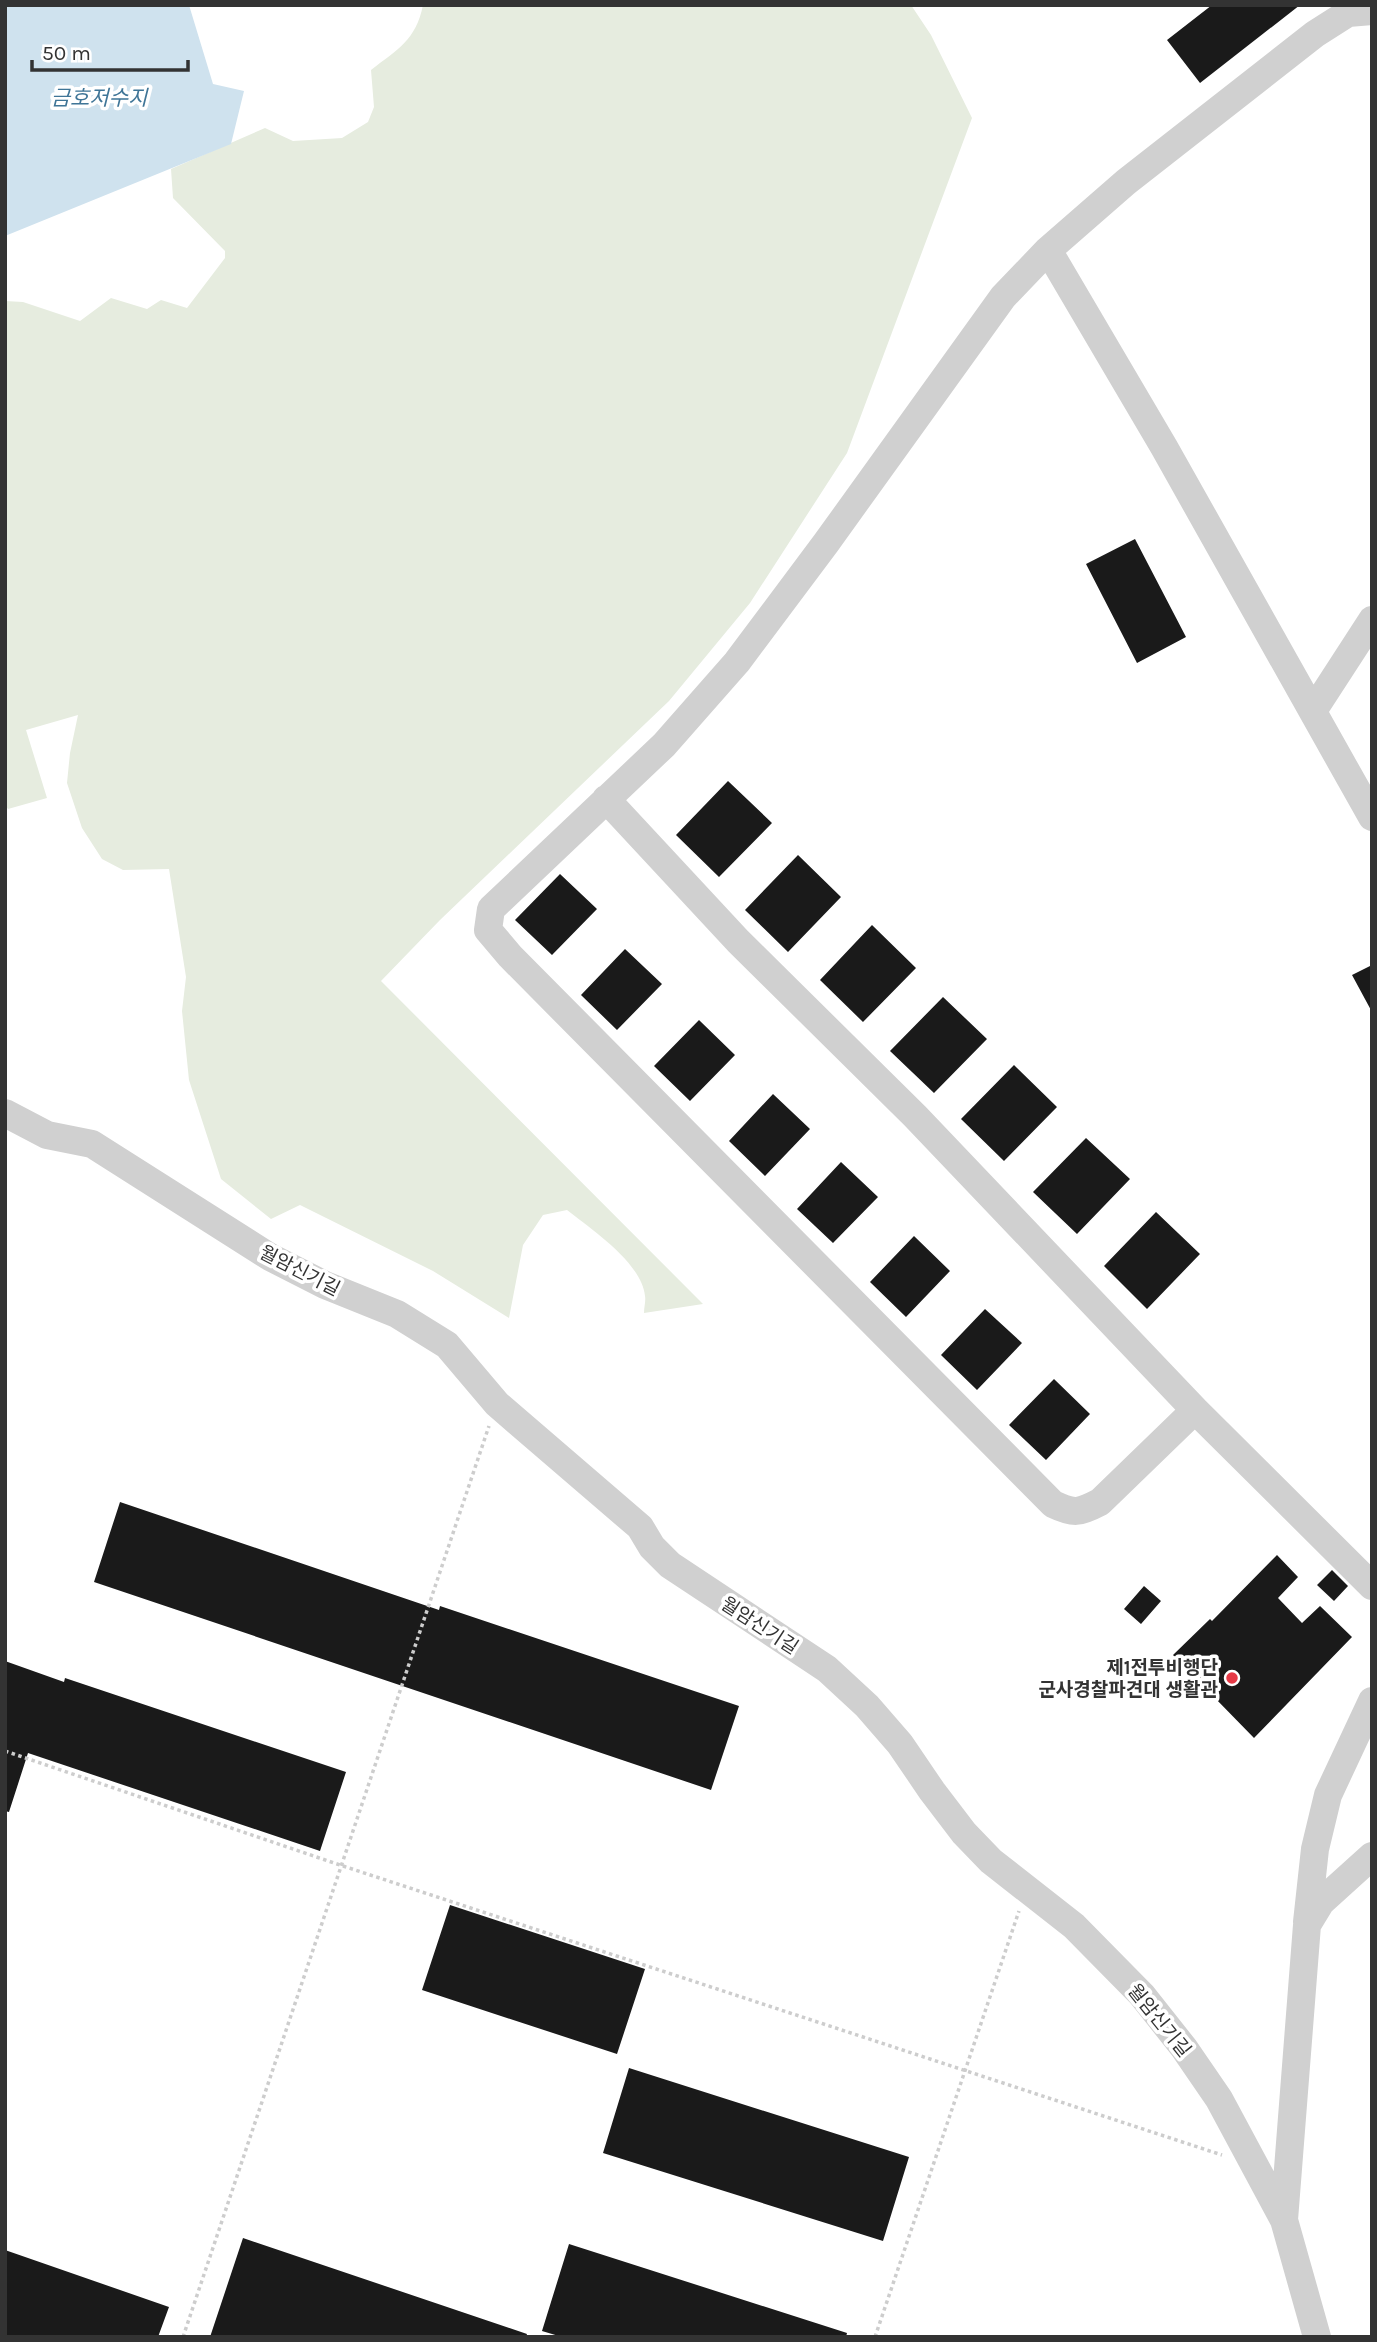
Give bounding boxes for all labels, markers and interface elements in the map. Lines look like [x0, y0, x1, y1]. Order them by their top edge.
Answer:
scale bar [32, 28, 187, 72]
text: 50 m [42, 41, 91, 65]
water label: 금호저수지 [51, 86, 149, 110]
street label: 월암신기길 [256, 1241, 343, 1301]
street label: 월암신기길 [717, 1593, 802, 1659]
place label: 제1전투비행단 군사경찰파견대 생활관 [1038, 1657, 1219, 1701]
marker: 제1전투비행단 군사경찰파견대 생활관 [1224, 1670, 1240, 1686]
street label: 월암신기길 [1123, 1980, 1195, 2062]

